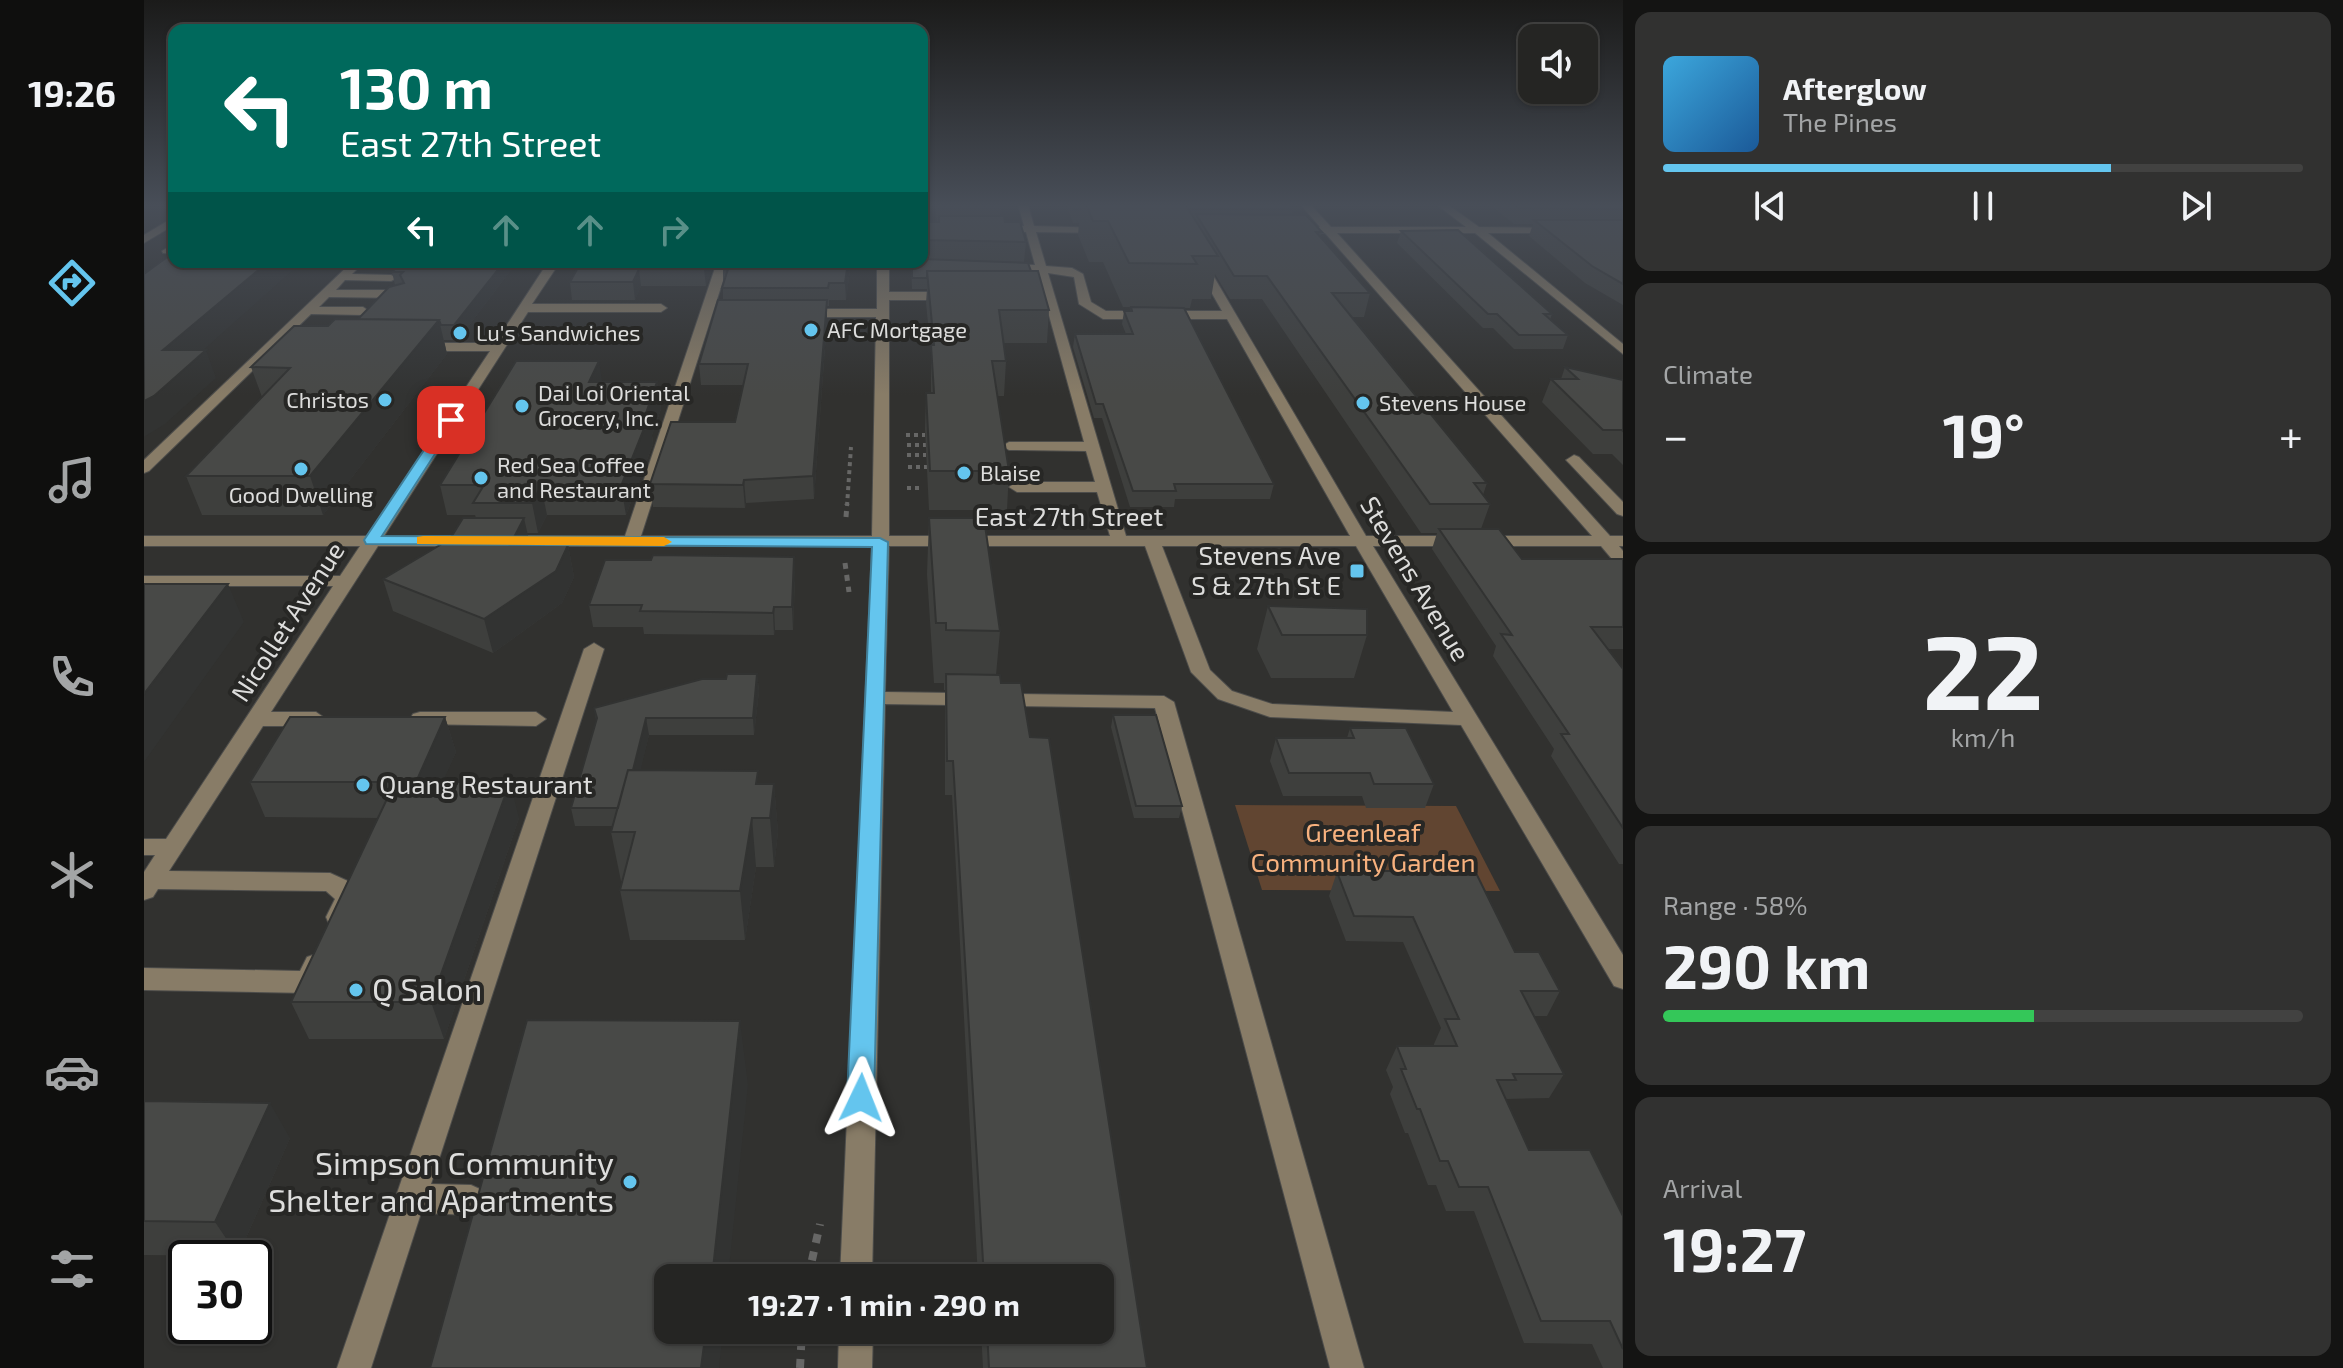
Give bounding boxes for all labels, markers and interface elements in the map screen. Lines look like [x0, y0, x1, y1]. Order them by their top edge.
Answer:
map controls [1518, 24, 1598, 104]
button: sound [1518, 24, 1598, 104]
text: 130 m [340, 53, 493, 120]
icon: left [208, 56, 312, 160]
text: Afterglow [1783, 70, 1927, 106]
text: 19:26 [28, 71, 116, 114]
text: The Pines [1783, 106, 1897, 137]
text: East 27th Street [340, 121, 601, 164]
icon: previous [1748, 184, 1792, 228]
icon: pause [1961, 184, 2005, 228]
icon: next [2174, 184, 2218, 228]
icon: left [400, 208, 444, 252]
icon: ahead [484, 208, 528, 252]
icon: ahead [568, 208, 612, 252]
icon: right [652, 208, 696, 252]
icon: directions [44, 255, 100, 311]
place label: AFC Mortgage [827, 316, 967, 342]
place label: Lu's Sandwiches [476, 319, 640, 345]
marker: AFC Mortgage [802, 321, 820, 339]
marker: Lu's Sandwiches [451, 324, 469, 342]
text: Climate [1663, 358, 1753, 389]
place label: Dai Loi Oriental Grocery, Inc. [538, 379, 690, 430]
place label: Christos [286, 386, 369, 412]
pin [417, 386, 485, 454]
place label: Stevens House [1379, 389, 1526, 415]
marker: Christos [376, 391, 394, 409]
marker: Stevens House [1354, 394, 1372, 412]
marker: Dai Loi Oriental Grocery, Inc. [513, 397, 531, 415]
icon: arrive [429, 398, 473, 442]
text: 19° [1943, 398, 2025, 470]
text: − [1663, 408, 1689, 461]
text: + [2279, 408, 2303, 461]
place label: Red Sea Coffee and Restaurant [497, 451, 651, 502]
icon: music [44, 452, 100, 508]
place label: Blaise [980, 459, 1041, 485]
marker: Good Dwelling [292, 460, 310, 478]
marker: Blaise [955, 464, 973, 482]
marker: Red Sea Coffee and Restaurant [472, 469, 490, 487]
place label: Good Dwelling [229, 481, 373, 507]
street label: Stevens Avenue [1355, 490, 1478, 666]
street label: East 27th Street [975, 500, 1163, 531]
street label: Nicollet Avenue [224, 536, 350, 707]
place label: Stevens Ave S & 27th St E [1191, 539, 1341, 600]
marker: Stevens Ave S & 27th St E [1348, 562, 1366, 580]
text: 22 [1923, 606, 2043, 731]
icon: phone [44, 649, 100, 705]
text: km/h [1951, 721, 2015, 752]
place label: Quang Restaurant [379, 768, 593, 799]
marker: Quang Restaurant [354, 776, 372, 794]
park label: Greenleaf Community Garden [1250, 816, 1476, 877]
icon: climate [44, 847, 100, 903]
text: Range · 58% [1663, 889, 1808, 920]
text: 290 km [1663, 929, 1870, 1001]
place label: Q Salon [372, 969, 482, 1008]
marker: Q Salon [347, 981, 365, 999]
icon: car [44, 1044, 100, 1100]
position arrow [819, 1056, 903, 1140]
place label: Simpson Community Shelter and Apartments [268, 1143, 614, 1218]
text: Arrival [1663, 1172, 1742, 1203]
marker: Simpson Community Shelter and Apartments [621, 1173, 639, 1191]
text: 19:27 [1663, 1212, 1806, 1284]
speed limit sign: 30 [168, 1240, 272, 1344]
icon: filters [44, 1241, 100, 1297]
text: 19:27 · 1 min · 290 m [748, 1286, 1020, 1322]

